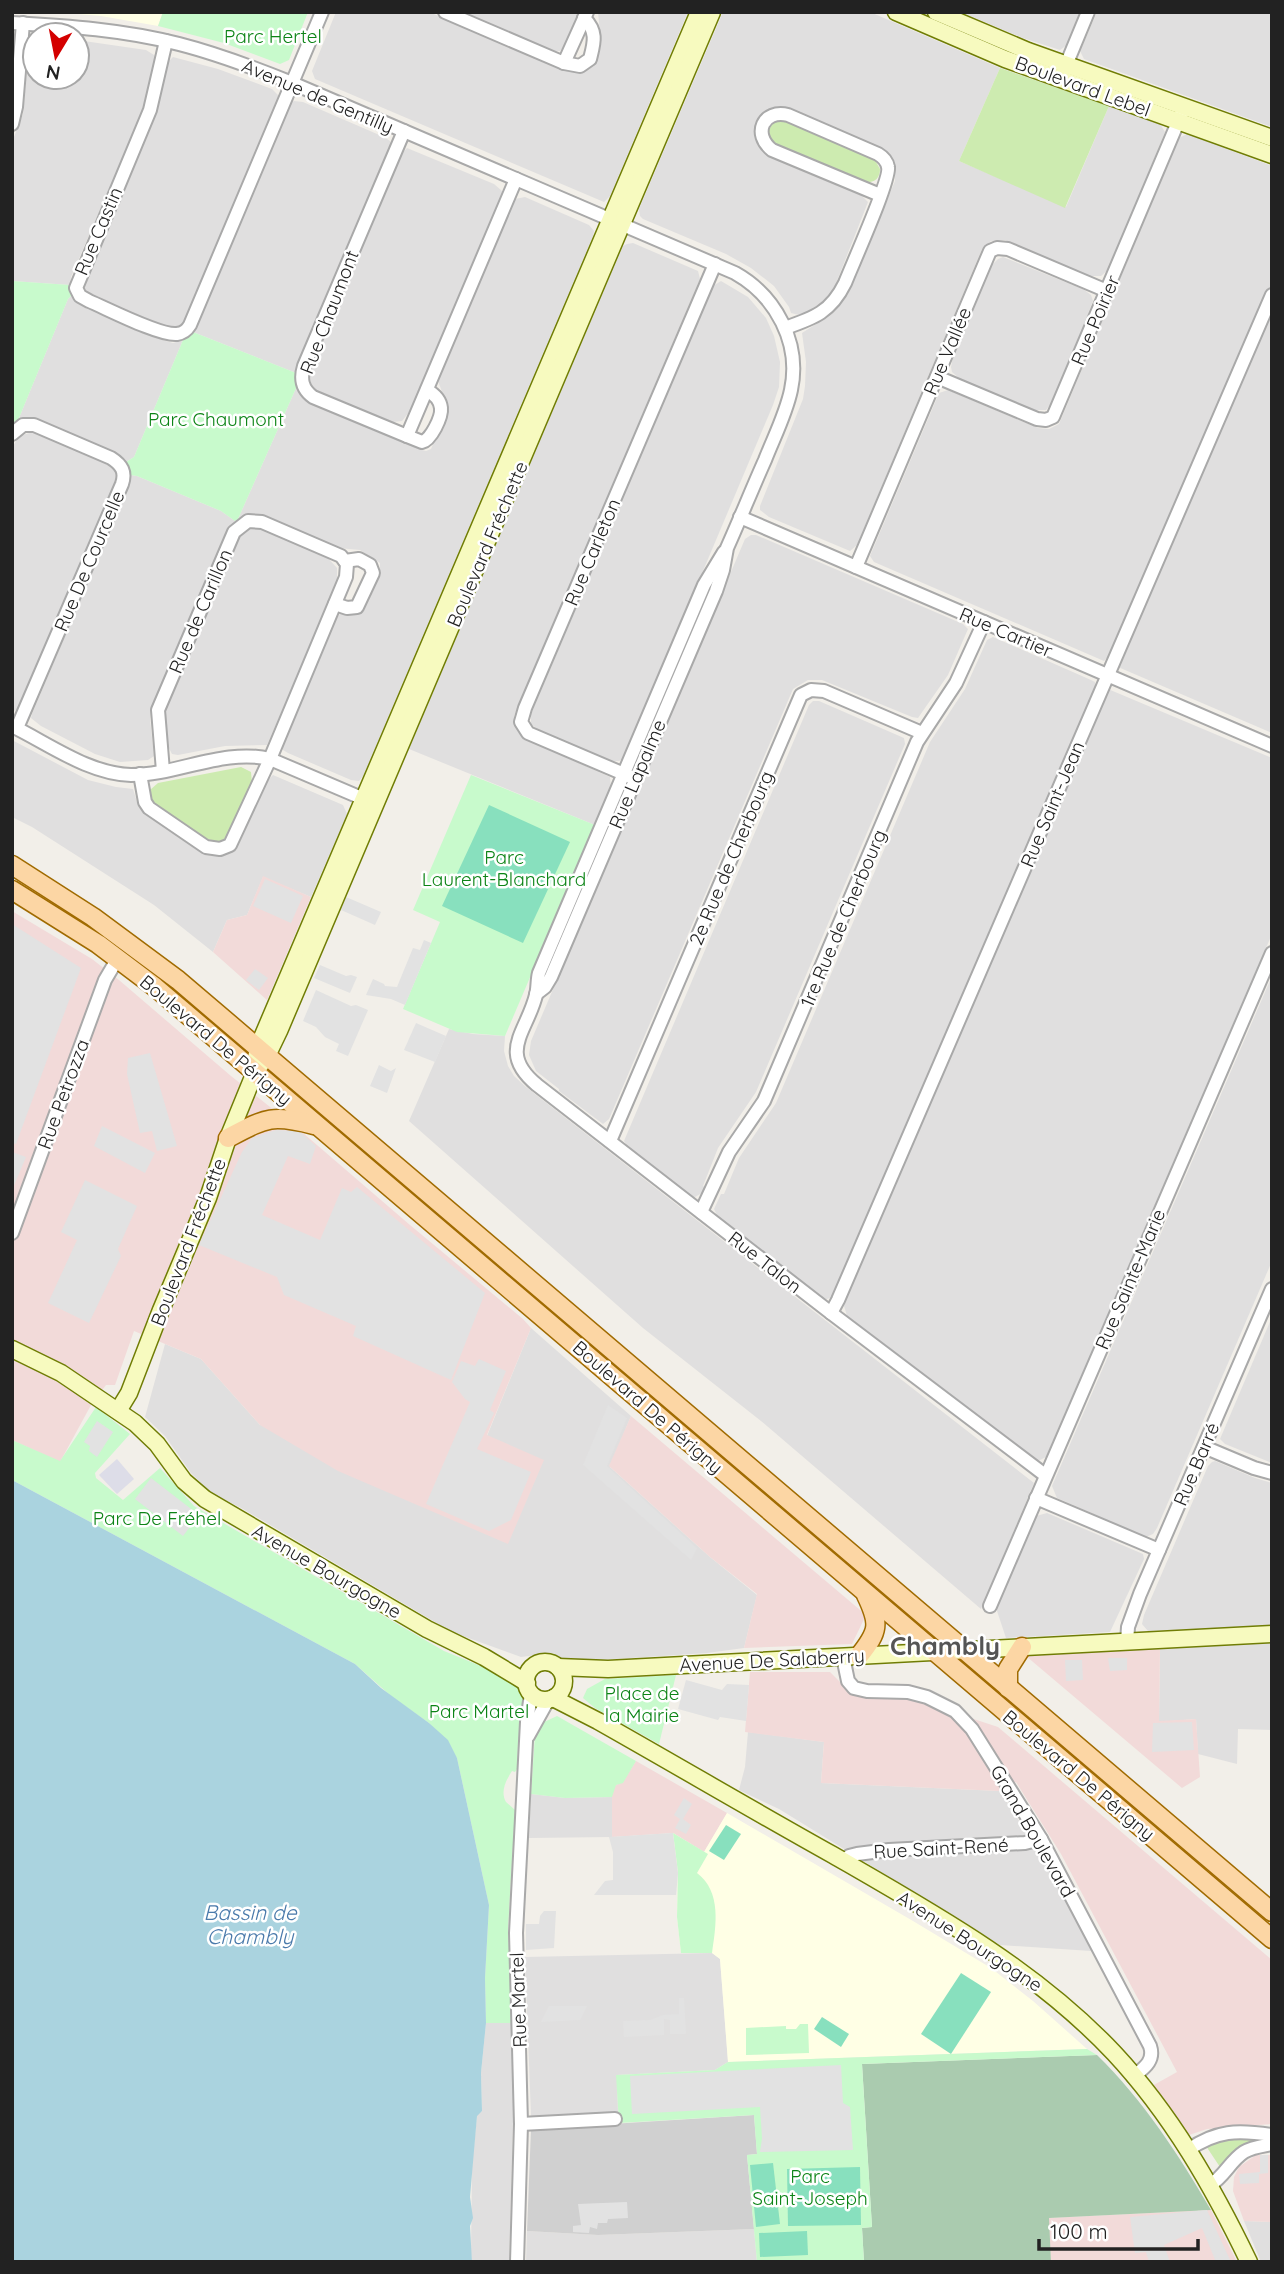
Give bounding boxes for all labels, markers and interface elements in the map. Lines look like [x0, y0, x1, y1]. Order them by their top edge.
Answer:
north arrow [21, 21, 91, 91]
park label: Parc Hertel [224, 24, 322, 48]
street label: Boulevard Lebel [1012, 50, 1154, 122]
street label: Avenue de Gentilly [239, 53, 397, 139]
text: N [44, 60, 62, 86]
street label: Rue Castin [69, 183, 127, 279]
street label: Rue Chaumont [294, 247, 364, 377]
street label: Rue Poirier [1065, 271, 1125, 369]
street label: Rue Vallée [918, 303, 976, 399]
park label: Parc Chaumont [148, 407, 284, 431]
street label: Boulevard Fréchette [441, 458, 533, 630]
street label: Rue De Courcelle [49, 487, 129, 635]
street label: Rue Carleton [559, 495, 625, 609]
street label: Rue de Carillon [163, 545, 237, 677]
street label: Rue Cartier [956, 602, 1057, 663]
street label: Rue Lapalme [603, 716, 671, 832]
street label: Rue Saint-Jean [1015, 737, 1089, 871]
street label: 2e Rue de Cherbourg [683, 767, 779, 949]
street label: 1re Rue de Cherbourg [795, 826, 891, 1010]
park label: Parc Laurent-Blanchard [422, 845, 586, 891]
street label: Boulevard De Périgny [135, 969, 297, 1111]
street label: Rue Petrozza [32, 1036, 94, 1152]
street label: Boulevard Fréchette [145, 1155, 231, 1329]
street label: Rue Sainte-Marie [1090, 1205, 1170, 1353]
street label: Rue Talon [723, 1226, 807, 1298]
street label: Boulevard De Périgny [568, 1335, 728, 1479]
street label: Rue Barré [1168, 1419, 1224, 1509]
park label: Parc De Fréhel [93, 1506, 221, 1530]
street label: Avenue Bourgogne [248, 1519, 406, 1623]
district label: Chambly [890, 1629, 1000, 1662]
street label: Avenue De Salaberry [679, 1643, 865, 1677]
park label: Place de la Mairie [604, 1681, 680, 1727]
park label: Parc Martel [429, 1699, 529, 1723]
street label: Boulevard De Périgny [998, 1704, 1160, 1846]
street label: Grand Boulevard [985, 1761, 1081, 1901]
street label: Rue Saint-René [873, 1832, 1009, 1864]
street label: Avenue Bourgogne [893, 1885, 1047, 1997]
water label: Bassin de Chambly [203, 1899, 298, 1949]
street label: Rue Martel [504, 1952, 532, 2048]
park label: Parc Saint-Joseph [752, 2164, 868, 2210]
scale bar [1039, 2208, 1198, 2252]
text: 100 m [1050, 2218, 1108, 2244]

